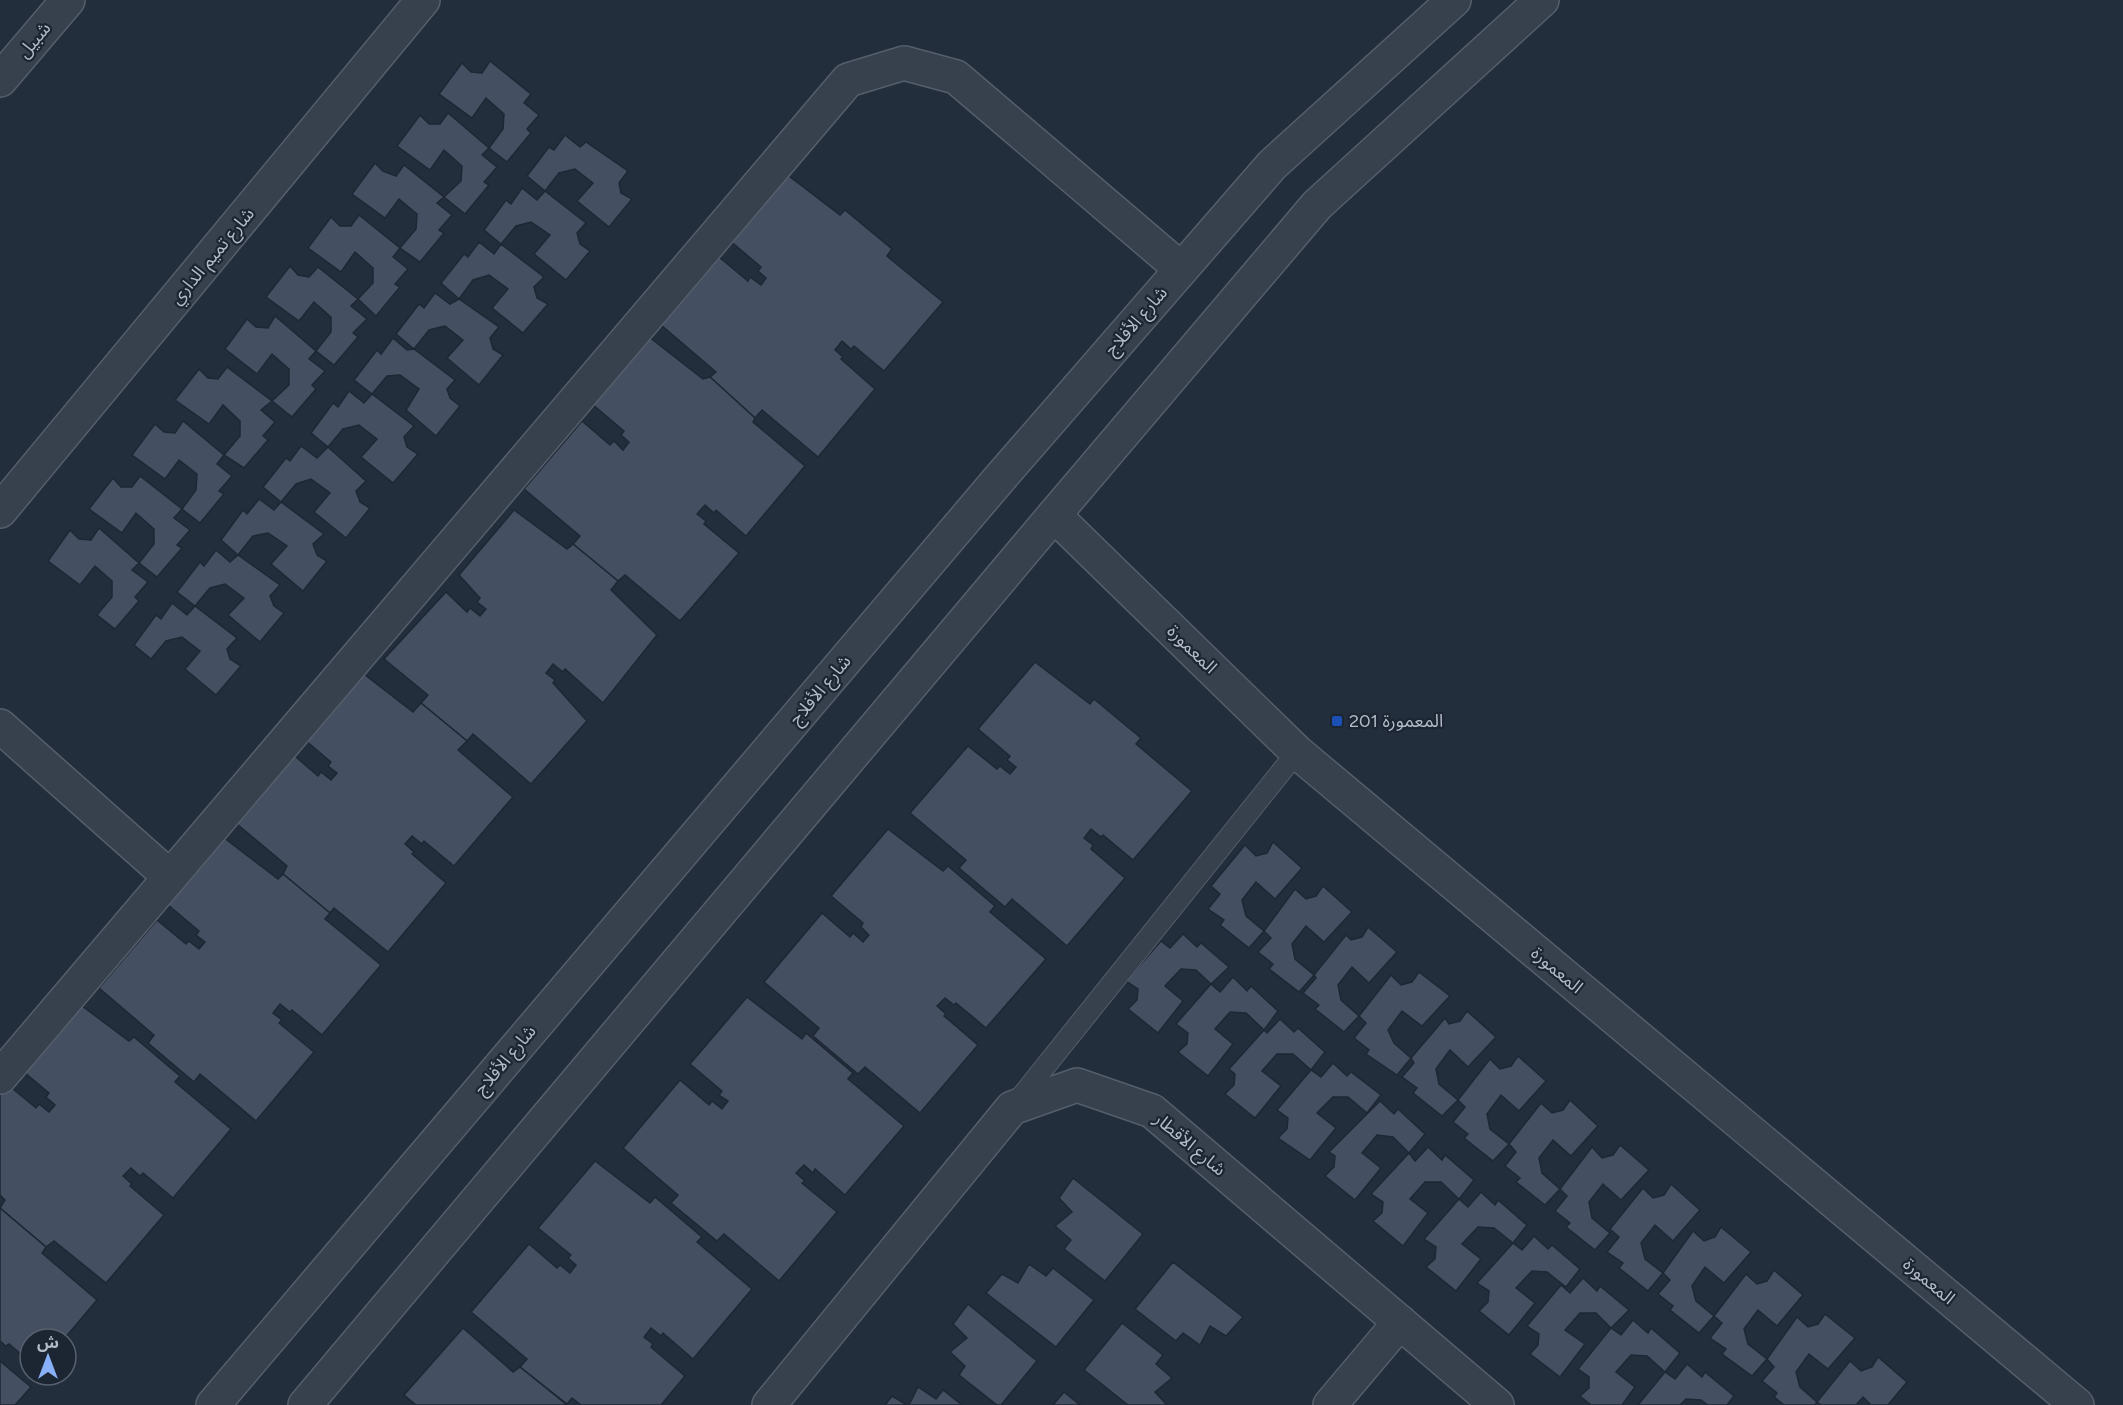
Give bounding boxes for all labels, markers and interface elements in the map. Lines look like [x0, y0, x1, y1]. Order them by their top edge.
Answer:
street label: شبيل [13, 18, 55, 62]
street label: شارع تميم الداري [165, 203, 261, 311]
street label: شارع الأفلاج [1100, 282, 1174, 362]
street label: المعمورة [1162, 620, 1222, 678]
street label: شارع الأفلاج [784, 651, 858, 731]
place label: المعمورة 201 [1349, 710, 1443, 732]
marker: المعمورة 201 [1330, 714, 1344, 728]
street label: المعمورة [1527, 942, 1587, 998]
street label: شارع الأفلاج [469, 1021, 543, 1101]
street label: شارع الأقطار [1147, 1107, 1230, 1183]
street label: المعمورة [1899, 1253, 1959, 1309]
north arrow [18, 1327, 78, 1387]
text: ش [37, 1333, 59, 1352]

